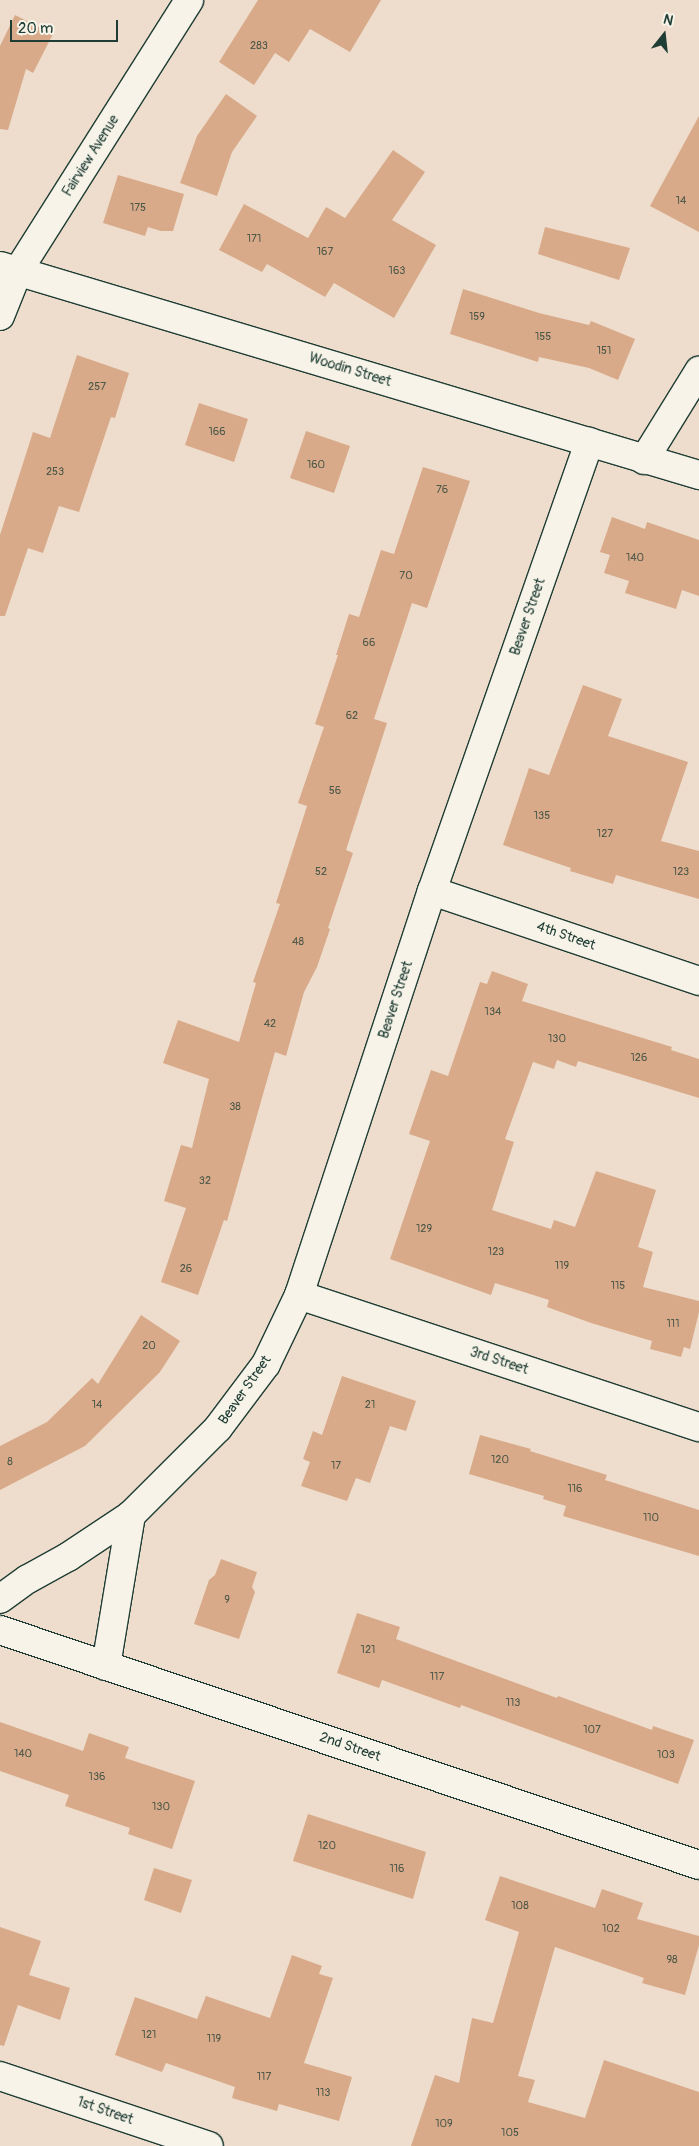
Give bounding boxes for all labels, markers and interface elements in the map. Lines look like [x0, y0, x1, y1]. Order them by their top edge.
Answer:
scale bar [12, 10, 120, 42]
north arrow [639, 10, 689, 60]
text: N [661, 11, 675, 30]
text: 20 m [18, 19, 53, 38]
house number: 283 [250, 39, 268, 53]
street label: Fairview Avenue [59, 112, 123, 200]
house number: 14 [676, 194, 686, 208]
house number: 175 [130, 201, 146, 215]
house number: 171 [247, 232, 261, 246]
house number: 167 [317, 245, 333, 259]
house number: 163 [389, 264, 405, 278]
house number: 159 [469, 310, 485, 324]
house number: 155 [535, 330, 551, 344]
house number: 151 [597, 344, 611, 358]
street label: Woodin Street [307, 350, 393, 390]
house number: 257 [88, 380, 106, 394]
house number: 166 [208, 425, 226, 439]
house number: 160 [307, 458, 325, 472]
house number: 253 [46, 465, 64, 479]
house number: 76 [436, 483, 448, 497]
house number: 140 [626, 551, 644, 565]
house number: 70 [399, 569, 413, 583]
street label: Beaver Street [507, 576, 549, 658]
house number: 66 [363, 636, 375, 650]
house number: 62 [346, 709, 358, 723]
house number: 56 [329, 784, 341, 798]
house number: 135 [534, 809, 550, 823]
house number: 127 [597, 827, 613, 841]
house number: 52 [315, 865, 327, 879]
house number: 123 [673, 865, 689, 879]
street label: 4th Street [534, 918, 598, 954]
house number: 48 [292, 935, 304, 949]
street label: Beaver Street [376, 959, 416, 1041]
house number: 134 [485, 1005, 501, 1019]
house number: 42 [264, 1017, 276, 1031]
house number: 130 [548, 1032, 566, 1046]
house number: 126 [631, 1051, 647, 1065]
house number: 38 [229, 1100, 241, 1114]
house number: 32 [199, 1174, 211, 1188]
house number: 129 [416, 1222, 432, 1236]
house number: 123 [488, 1245, 504, 1259]
house number: 119 [555, 1259, 569, 1273]
house number: 26 [180, 1262, 192, 1276]
house number: 115 [611, 1279, 625, 1293]
house number: 111 [667, 1317, 679, 1331]
house number: 20 [142, 1339, 156, 1353]
street label: 3rd Street [468, 1344, 530, 1378]
street label: Beaver Street [215, 1352, 275, 1428]
house number: 14 [92, 1398, 102, 1412]
house number: 21 [365, 1398, 375, 1412]
house number: 120 [491, 1453, 509, 1467]
house number: 8 [7, 1455, 13, 1469]
house number: 17 [331, 1459, 341, 1473]
house number: 116 [567, 1482, 583, 1496]
house number: 110 [643, 1511, 659, 1525]
house number: 9 [224, 1593, 230, 1607]
house number: 121 [361, 1643, 375, 1657]
house number: 117 [430, 1670, 444, 1684]
house number: 113 [506, 1696, 520, 1710]
house number: 107 [583, 1723, 601, 1737]
street label: 2nd Street [317, 1729, 383, 1765]
house number: 140 [14, 1747, 32, 1761]
house number: 103 [657, 1748, 675, 1762]
house number: 136 [89, 1770, 105, 1784]
house number: 130 [152, 1800, 170, 1814]
house number: 120 [318, 1839, 336, 1853]
house number: 116 [389, 1862, 405, 1876]
house number: 108 [511, 1899, 529, 1913]
house number: 102 [602, 1922, 620, 1936]
house number: 98 [666, 1953, 678, 1967]
house number: 121 [142, 2028, 156, 2042]
house number: 119 [207, 2032, 221, 2046]
house number: 117 [257, 2070, 271, 2084]
house number: 113 [316, 2086, 330, 2100]
street label: 1st Street [75, 2094, 135, 2128]
house number: 109 [435, 2117, 453, 2131]
house number: 105 [501, 2126, 519, 2140]

